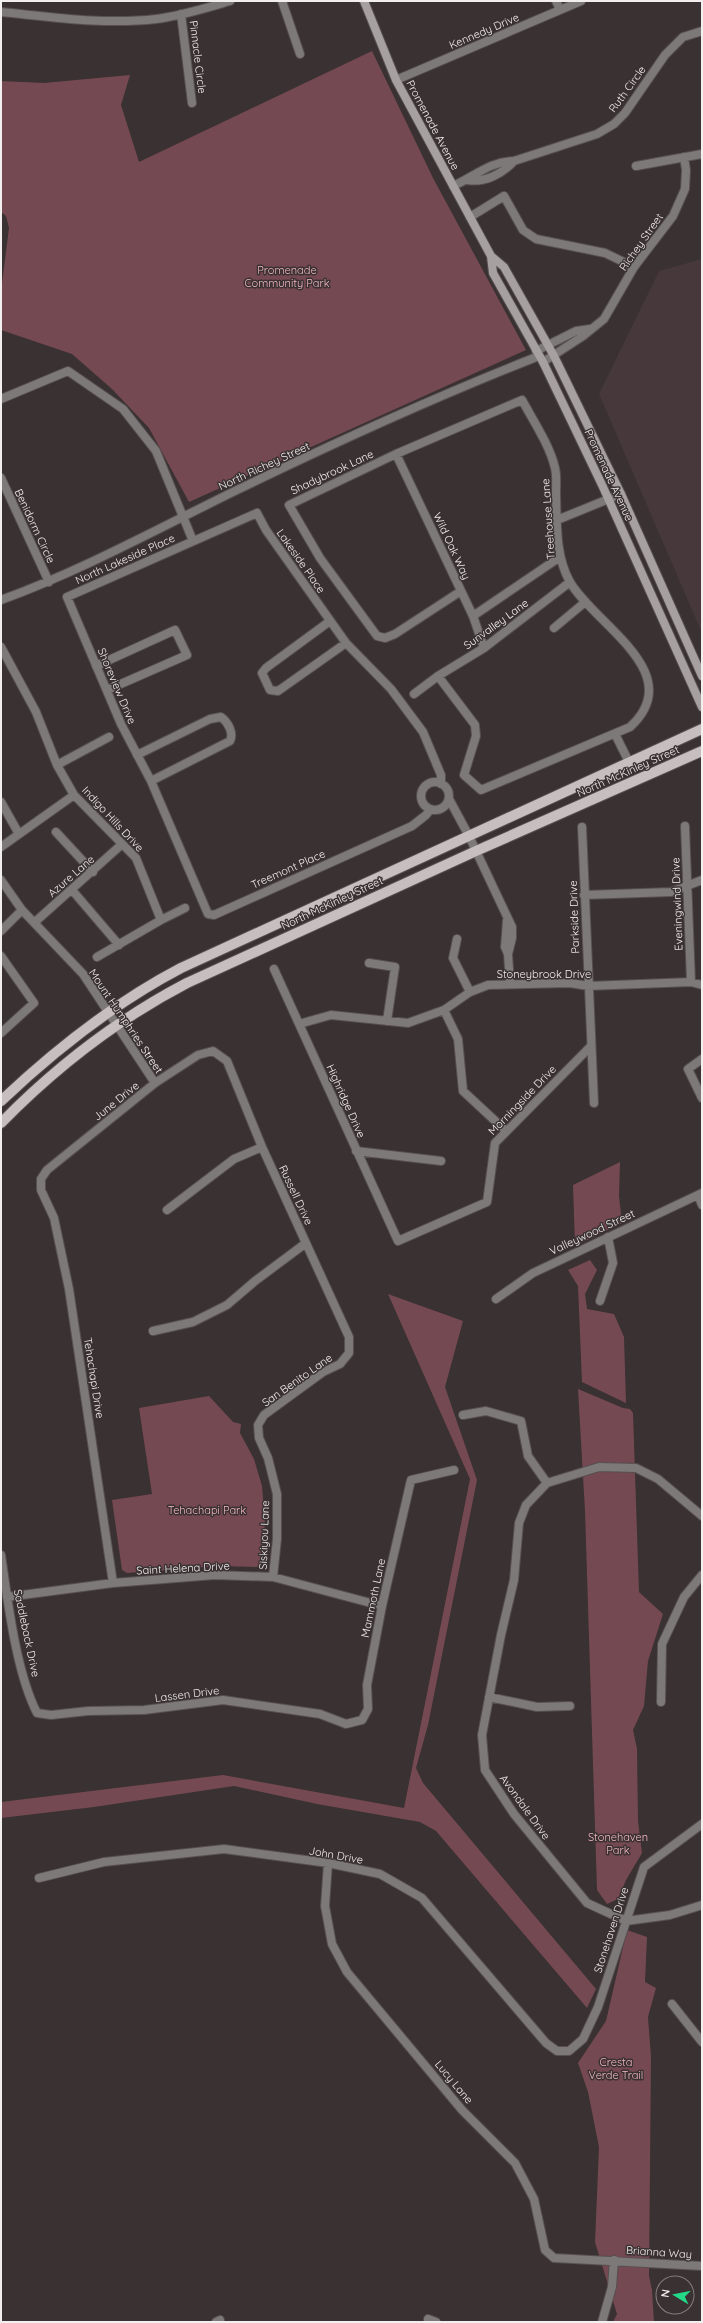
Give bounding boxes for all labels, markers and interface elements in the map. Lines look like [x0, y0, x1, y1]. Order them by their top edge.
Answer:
street label: Kennedy Drive [447, 10, 521, 52]
street label: Pinnacle Circle [187, 20, 209, 94]
street label: Ruth Circle [605, 63, 649, 115]
street label: Promenade Avenue [403, 78, 463, 172]
street label: Richey Street [616, 210, 666, 274]
park label: Promenade Community Park [244, 263, 330, 290]
street label: Promenade Avenue [582, 427, 636, 523]
street label: North Richey Street [216, 439, 312, 493]
street label: Shadybrook Lane [288, 447, 376, 497]
street label: Treehouse Lane [538, 478, 558, 560]
street label: Benidorm Circle [12, 487, 58, 565]
street label: Wild Oak Way [430, 510, 474, 582]
street label: Lakeside Place [274, 526, 328, 596]
street label: North Lakeside Place [73, 531, 177, 587]
street label: Sunvalley Lane [461, 596, 531, 652]
street label: Shoreview Drive [95, 646, 139, 726]
street label: North McKinley Street [575, 742, 682, 800]
street label: Indigo Hills Drive [79, 783, 147, 855]
street label: Treemont Place [249, 846, 327, 892]
street label: Azure Lane [45, 852, 97, 900]
street label: Eveningwind Drive [668, 857, 686, 951]
street label: North McKinley Street [279, 873, 385, 933]
street label: Parkside Drive [566, 880, 582, 954]
street label: Mount Humphries Street [86, 966, 166, 1076]
street label: Stoneybrook Drive [497, 967, 591, 981]
street label: Highridge Drive [324, 1062, 368, 1140]
street label: Morningside Drive [485, 1062, 559, 1138]
street label: June Drive [90, 1078, 142, 1124]
street label: Russell Drive [276, 1163, 316, 1227]
street label: Valleywood Street [547, 1206, 637, 1258]
street label: Tehachapi Drive [81, 1337, 107, 1419]
street label: San Benito Lane [259, 1351, 335, 1409]
street label: Siskiyou Lane [256, 1500, 272, 1570]
park label: Tehachapi Park [168, 1503, 246, 1517]
street label: Mammoth Lane [358, 1557, 388, 1639]
street label: Saint Helena Drive [136, 1559, 230, 1577]
street label: Saddleback Drive [11, 1588, 43, 1678]
street label: Lassen Drive [154, 1683, 220, 1705]
street label: Avondale Drive [497, 1772, 553, 1842]
park label: Stonehaven Park [588, 1830, 648, 1857]
street label: John Drive [308, 1843, 364, 1867]
street label: Stonehaven Drive [590, 1885, 632, 1975]
park label: Cresta Verde Trail [589, 2055, 643, 2082]
street label: Lucy Lane [432, 2058, 476, 2106]
street label: Brianna Way [625, 2243, 693, 2261]
north arrow [655, 2275, 695, 2315]
text: N [658, 2288, 673, 2298]

